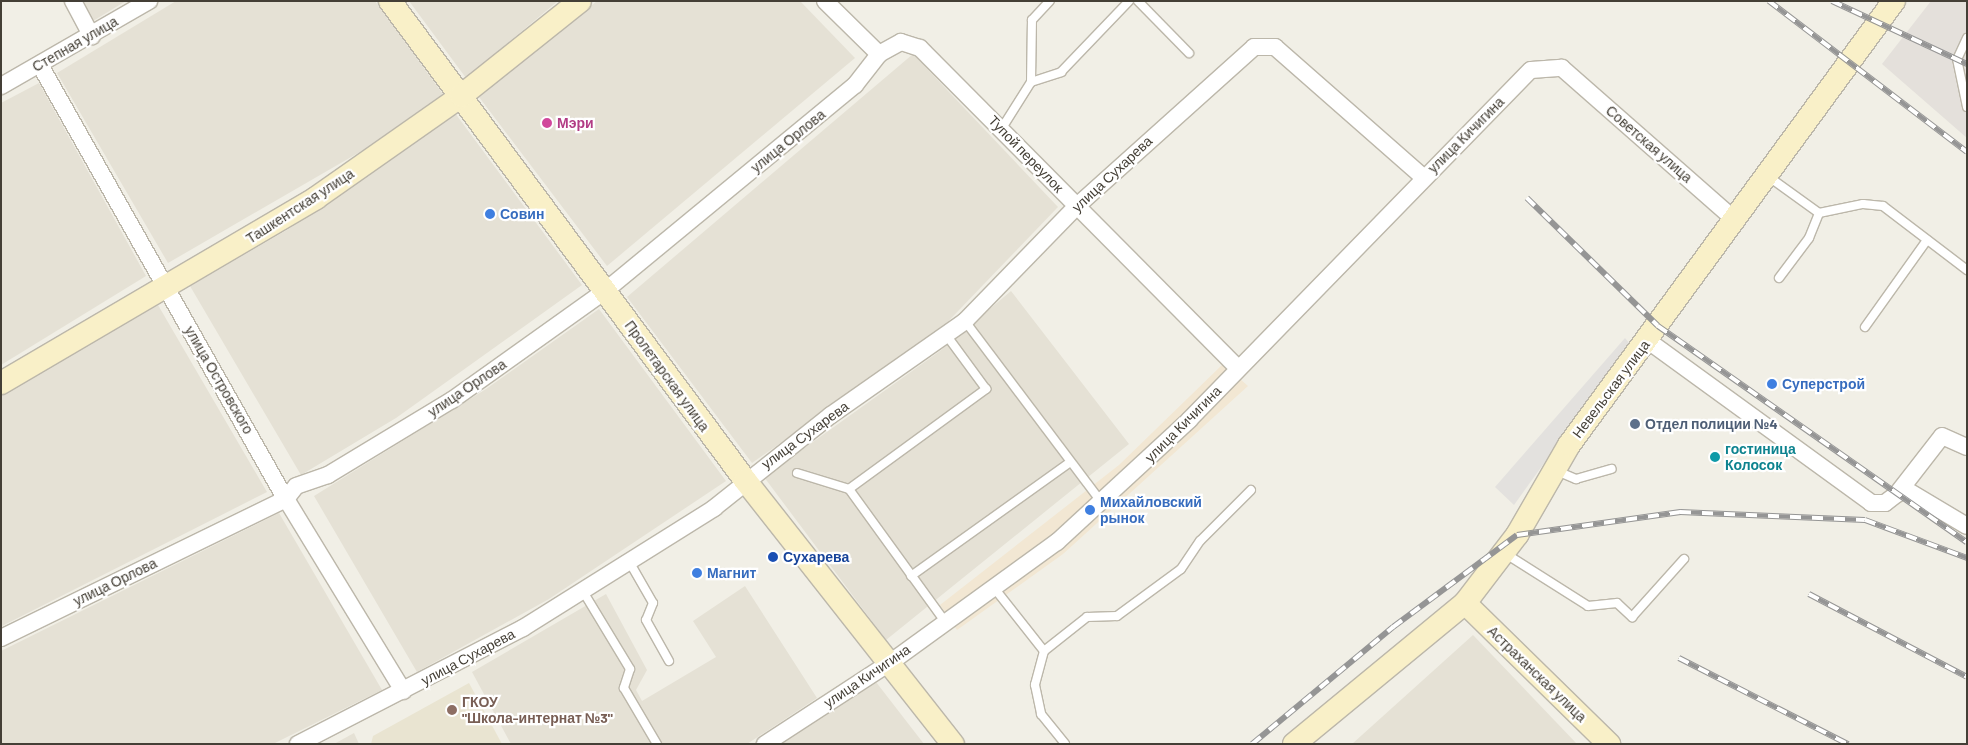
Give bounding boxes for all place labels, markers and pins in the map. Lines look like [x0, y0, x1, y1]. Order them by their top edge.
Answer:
place label: Мэри [557, 115, 594, 131]
marker: Мэри [541, 117, 553, 129]
place label: Совин [500, 206, 544, 222]
marker: Совин [484, 208, 496, 220]
place label: Суперстрой [1782, 376, 1865, 392]
marker: Суперстрой [1766, 378, 1778, 390]
place label: Отдел полиции №4 [1645, 416, 1778, 432]
marker: Отдел полиции №4 [1629, 418, 1641, 430]
place label: гостиница Колосок [1725, 441, 1796, 474]
marker: гостиница Колосок [1709, 451, 1721, 463]
place label: Михайловский рынок [1100, 494, 1202, 526]
marker: Михайловский рынок [1084, 504, 1096, 516]
place label: Сухарева [783, 549, 849, 565]
marker: Сухарева [767, 551, 779, 563]
place label: Магнит [707, 565, 756, 581]
marker: Магнит [691, 567, 703, 579]
place label: ГКОУ "Школа-интернат №3" [462, 694, 613, 726]
marker: ГКОУ "Школа-интернат №3" [446, 704, 458, 716]

